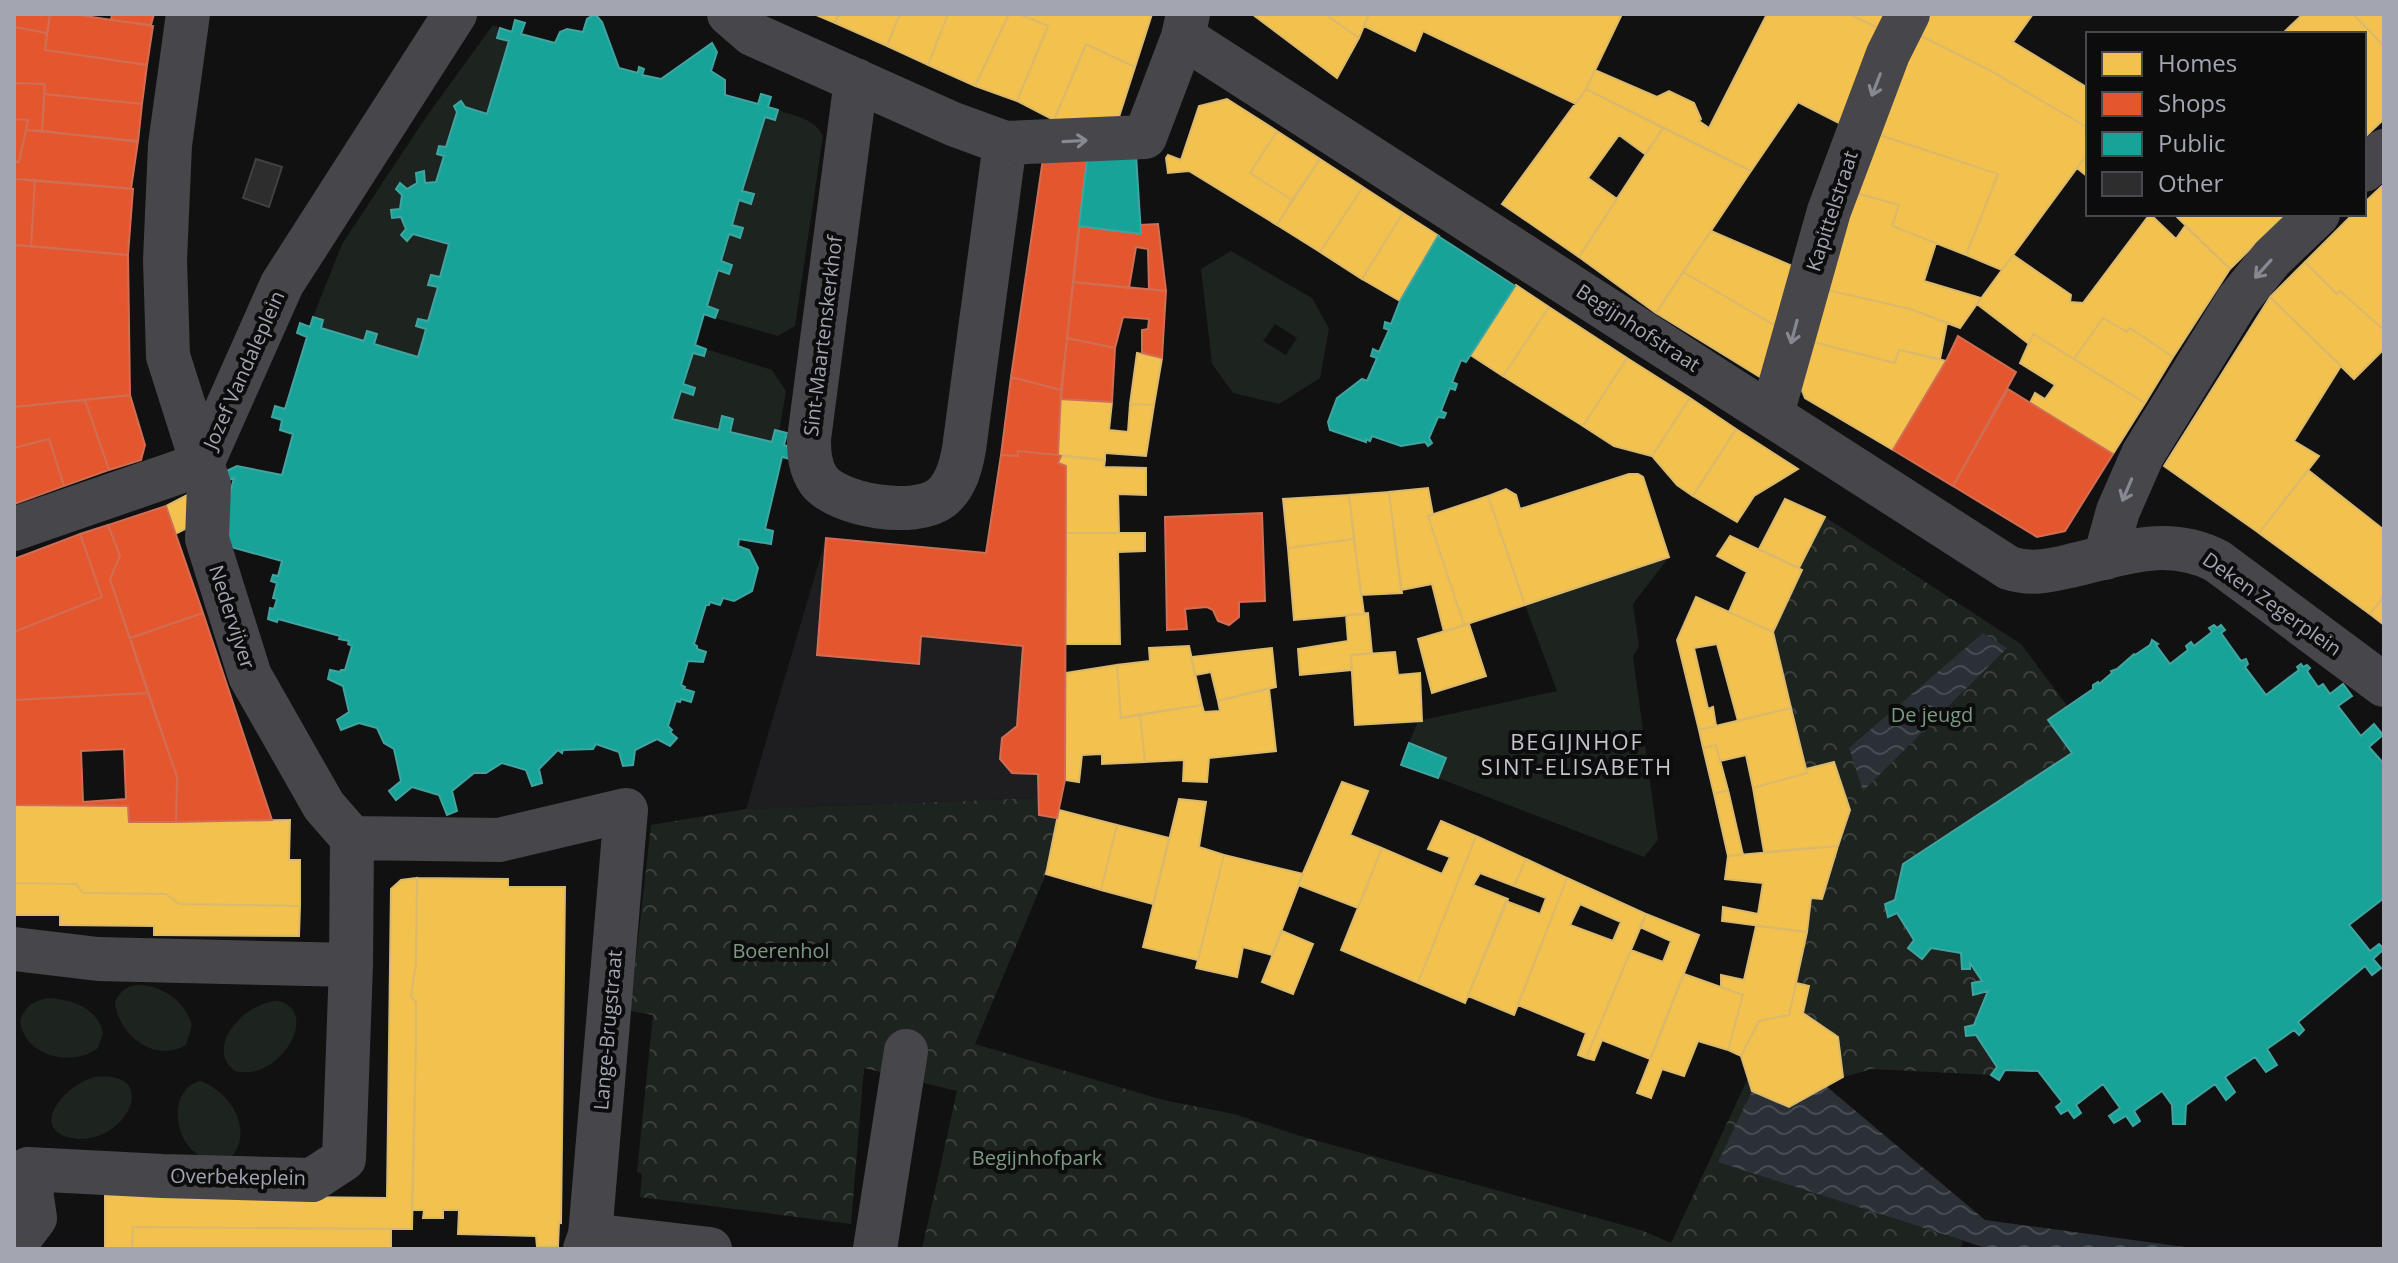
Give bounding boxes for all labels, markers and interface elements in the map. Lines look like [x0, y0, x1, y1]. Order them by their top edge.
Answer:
legend [2086, 32, 2366, 216]
text: Homes [2158, 46, 2237, 79]
one-way arrow [1868, 72, 1882, 97]
text: Shops [2158, 86, 2226, 119]
text: Public [2158, 126, 2225, 159]
one-way arrow [1061, 133, 1088, 148]
street label: Kapittelstraat [1799, 147, 1864, 275]
text: Other [2158, 166, 2223, 199]
street label: Sint-Maartenskerkhof [797, 233, 848, 438]
one-way arrow [2254, 258, 2272, 278]
street label: Begijnhofstraat [1571, 277, 1705, 378]
street label: Jozef Vandaleplein [196, 286, 291, 455]
one-way arrow [1786, 318, 1801, 344]
one-way arrow [2119, 477, 2134, 502]
street label: Deken Zegerplein [2197, 546, 2347, 662]
street label: Nedervijver [203, 562, 262, 672]
park label: De jeugd [1891, 701, 1973, 728]
district label: BEGIJNHOF SINT-ELISABETH [1481, 726, 1673, 781]
park label: Boerenhol [732, 937, 830, 964]
street label: Lange-Brugstraat [587, 949, 628, 1111]
park label: Begijnhofpark [972, 1144, 1103, 1171]
street label: Overbekeplein [170, 1162, 306, 1191]

